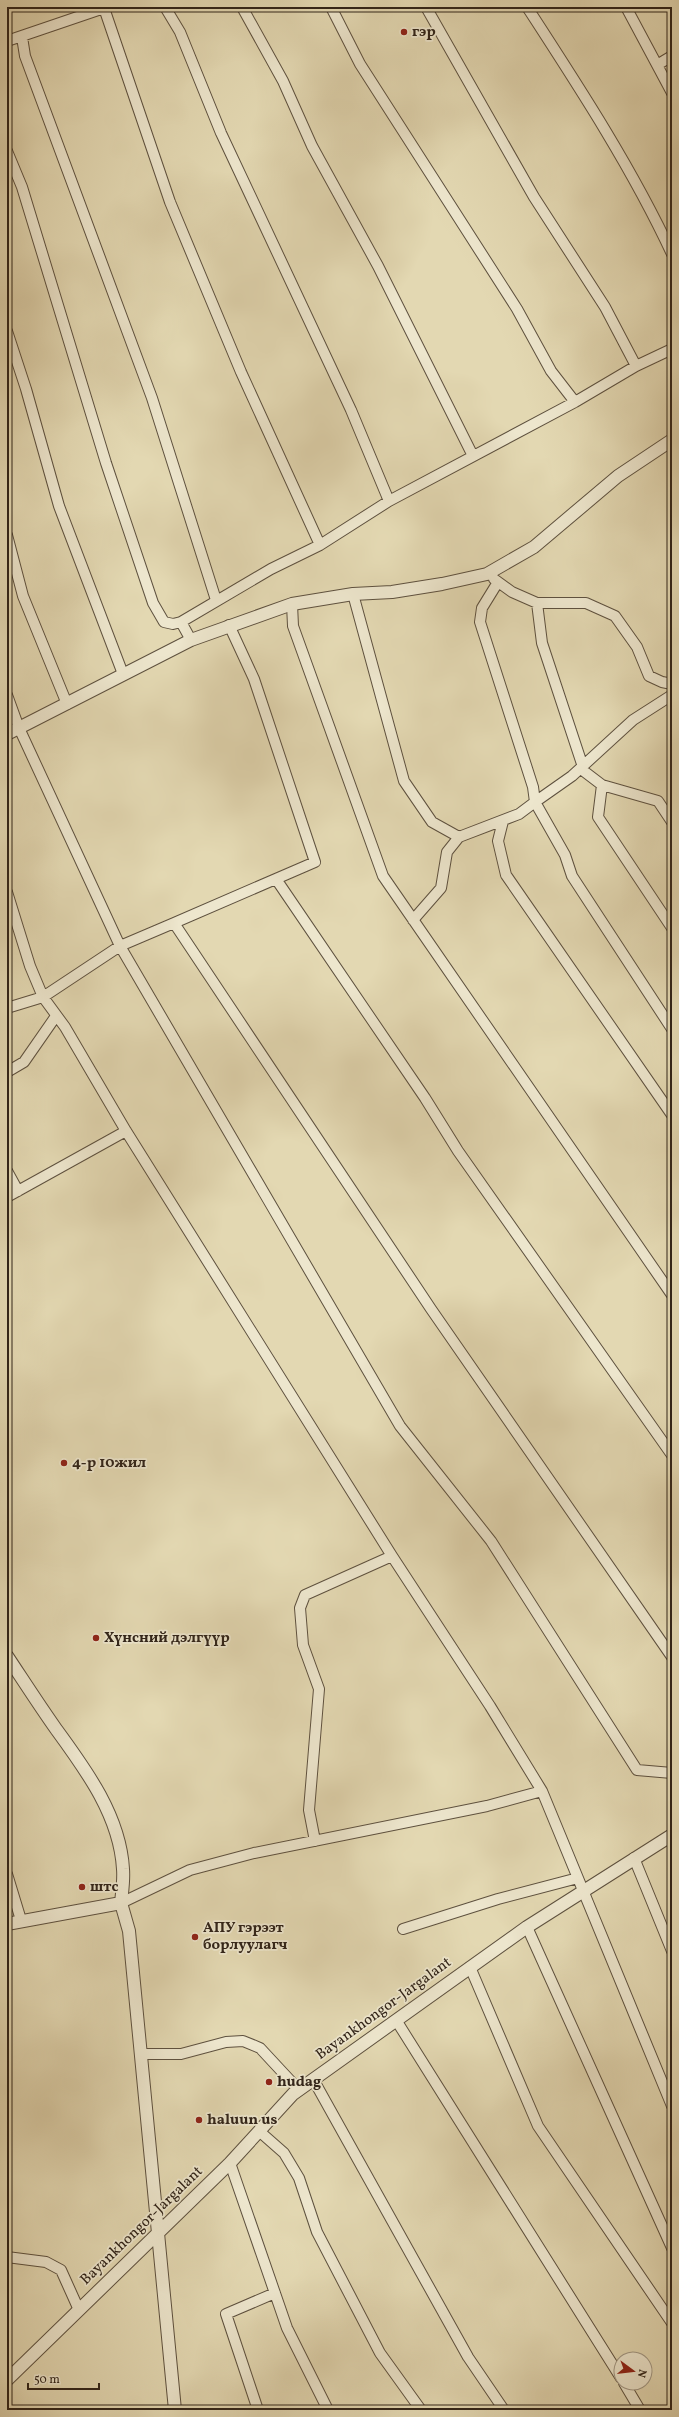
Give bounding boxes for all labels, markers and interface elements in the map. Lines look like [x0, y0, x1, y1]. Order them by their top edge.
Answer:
place label: гэр [412, 22, 436, 43]
marker: гэр [399, 27, 409, 37]
place label: 4-р 10жил [72, 1453, 146, 1474]
marker: 4-р 10жил [59, 1458, 69, 1468]
place label: Хүнсний дэлгүүр [104, 1628, 230, 1649]
marker: Хүнсний дэлгүүр [91, 1633, 101, 1643]
place label: штс [90, 1877, 119, 1898]
marker: штс [77, 1882, 87, 1892]
place label: АПУ гэрээт борлуулагч [203, 1918, 288, 1956]
marker: АПУ гэрээт борлуулагч [190, 1932, 200, 1942]
street label: Bayankhongor-Jargalant [312, 1953, 456, 2065]
place label: hudag [277, 2072, 321, 2093]
marker: hudag [264, 2077, 274, 2087]
place label: haluun us [207, 2110, 277, 2131]
marker: haluun us [194, 2115, 204, 2125]
street label: Bayankhongor-Jargalant [76, 2162, 208, 2290]
north arrow [613, 2351, 653, 2391]
scale bar [28, 2365, 99, 2391]
text: N [633, 2367, 649, 2379]
text: 50 m [34, 2372, 60, 2388]

